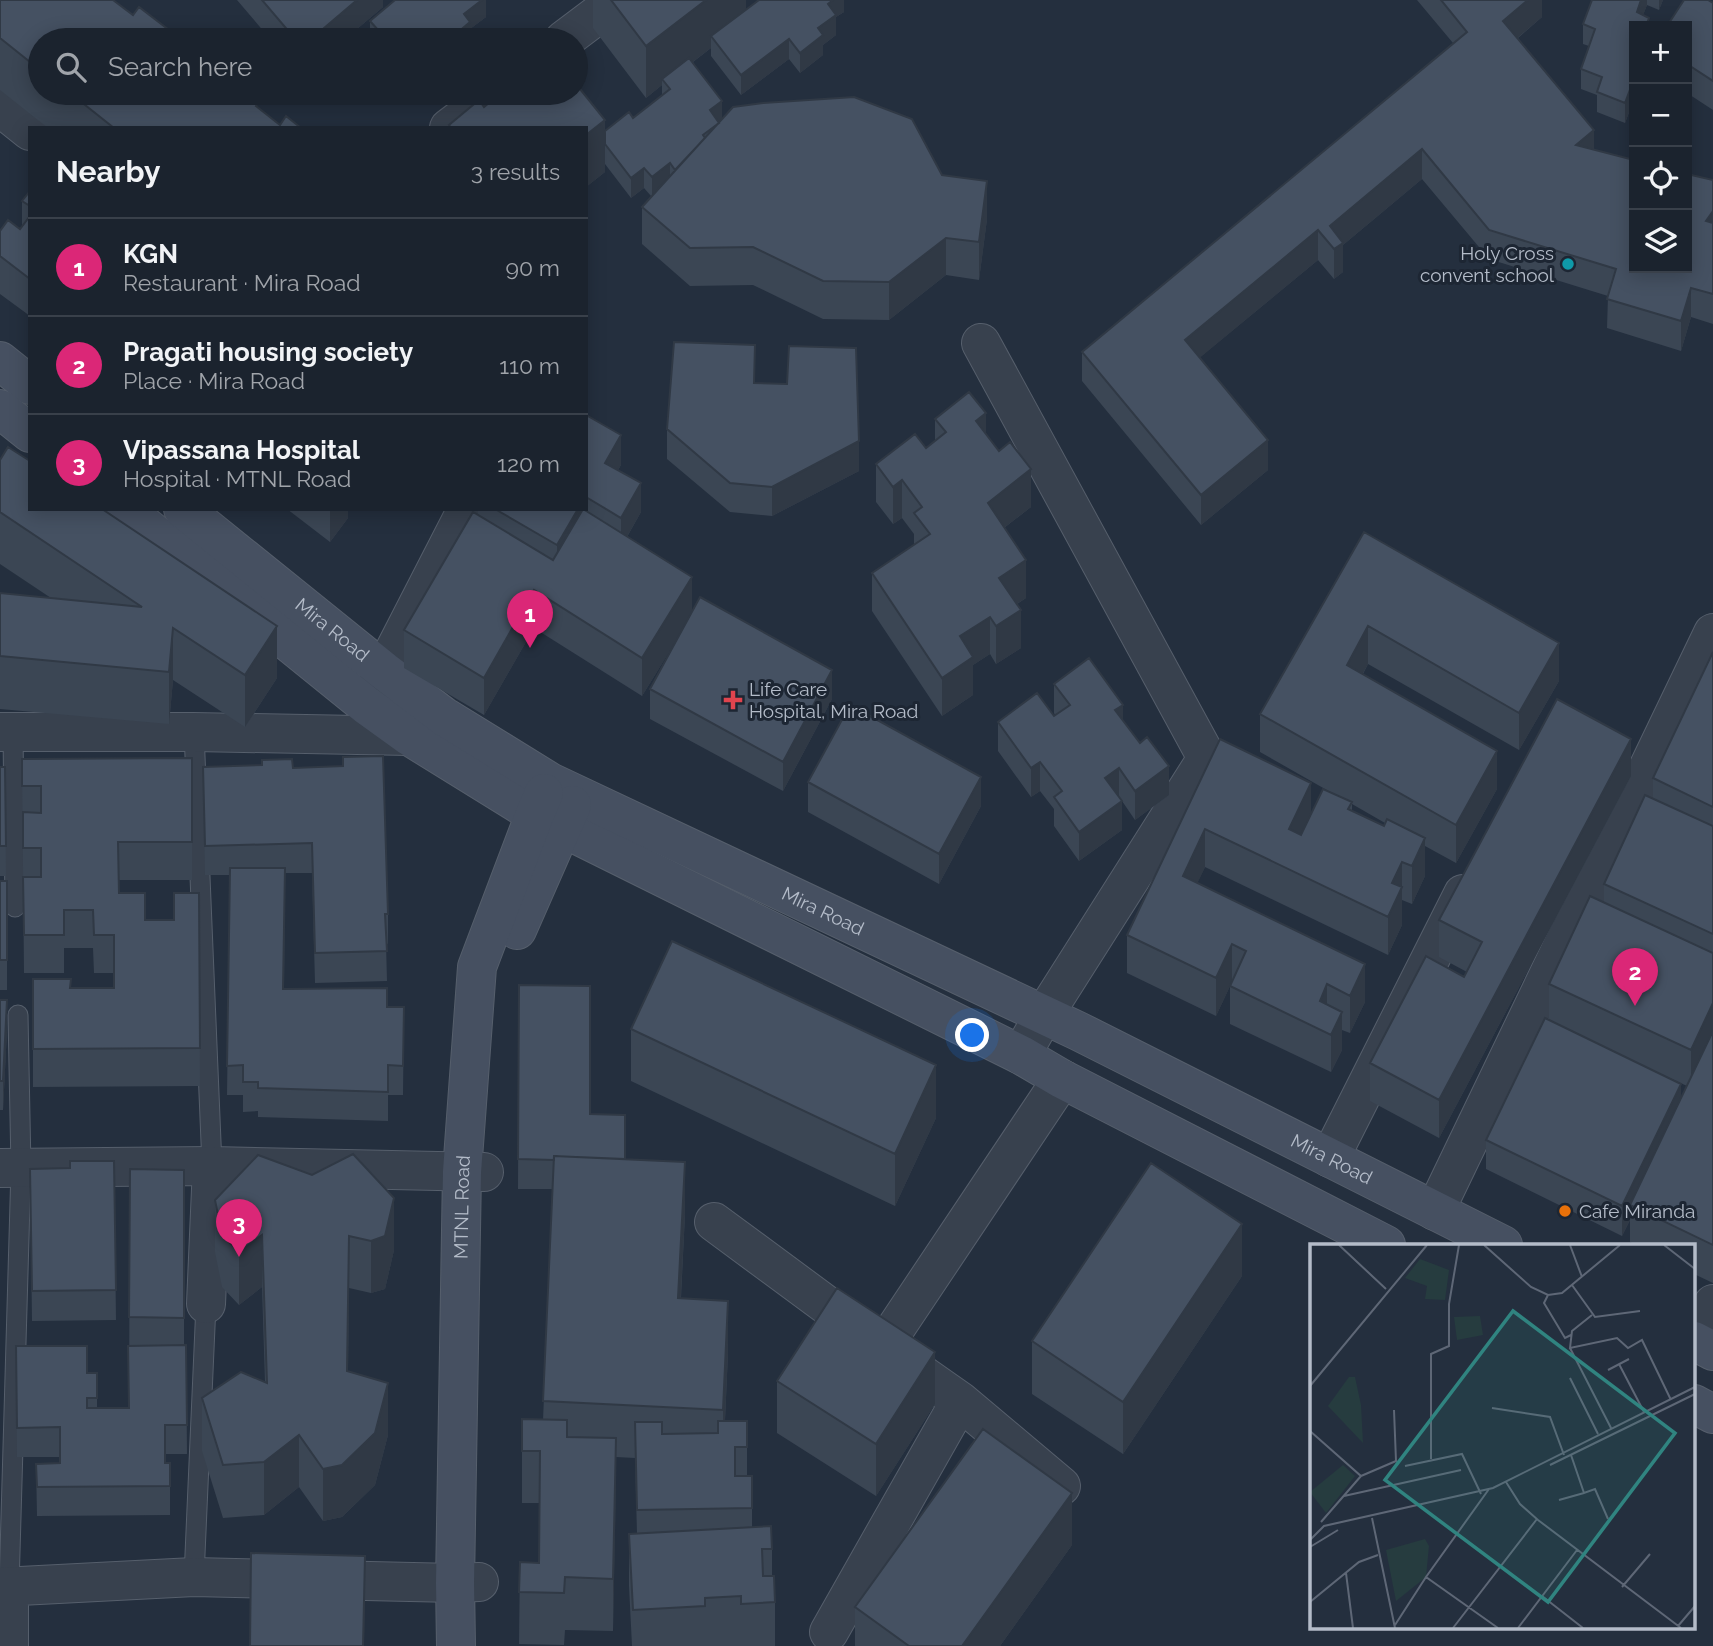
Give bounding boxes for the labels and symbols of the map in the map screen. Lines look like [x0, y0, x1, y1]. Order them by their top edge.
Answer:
place label: Holy Cross convent school [1420, 242, 1555, 286]
marker: Holy Cross convent school [1560, 256, 1576, 272]
pin: 1 [507, 590, 553, 648]
street label: Mira Road [291, 593, 374, 666]
place label: Life Care Hospital, Mira Road [749, 678, 918, 722]
marker: Life Care Hospital, Mira Road [723, 690, 743, 710]
street label: Mira Road [778, 882, 868, 940]
pin: 2 [1612, 948, 1658, 1006]
your location [955, 1018, 989, 1052]
street label: Mira Road [1287, 1129, 1376, 1188]
street label: MTNL Road [450, 1154, 474, 1259]
pin: 3 [216, 1199, 262, 1257]
place label: Cafe Miranda [1579, 1200, 1695, 1222]
marker: Cafe Miranda [1557, 1203, 1573, 1219]
inset map [1310, 1244, 1696, 1628]

